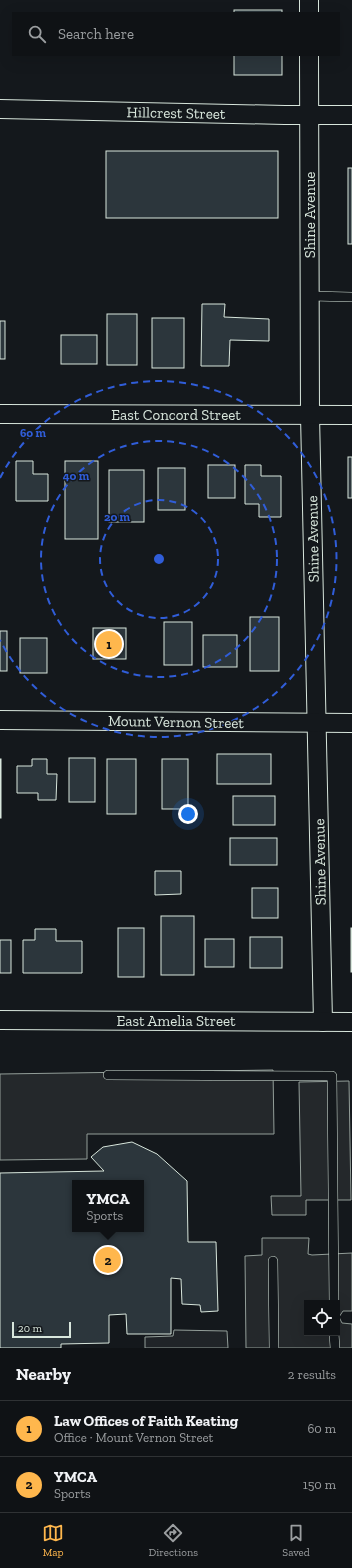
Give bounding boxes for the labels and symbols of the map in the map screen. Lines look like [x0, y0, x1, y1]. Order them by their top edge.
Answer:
street label: Hillcrest Street [126, 103, 226, 123]
street label: Shine Avenue [301, 172, 319, 258]
street label: East Concord Street [111, 406, 241, 424]
text: 60 m [20, 426, 47, 440]
text: 40 m [63, 469, 90, 483]
street label: Shine Avenue [303, 495, 323, 583]
text: 20 m [104, 510, 131, 524]
centre of rings [152, 552, 166, 566]
pin: 1 [96, 629, 122, 659]
street label: Mount Vernon Street [108, 712, 245, 732]
your location [178, 804, 198, 824]
street label: Shine Avenue [310, 818, 330, 906]
street label: East Amelia Street [116, 1012, 236, 1030]
pin: 2 [95, 1245, 121, 1275]
scale bar [12, 1320, 71, 1339]

